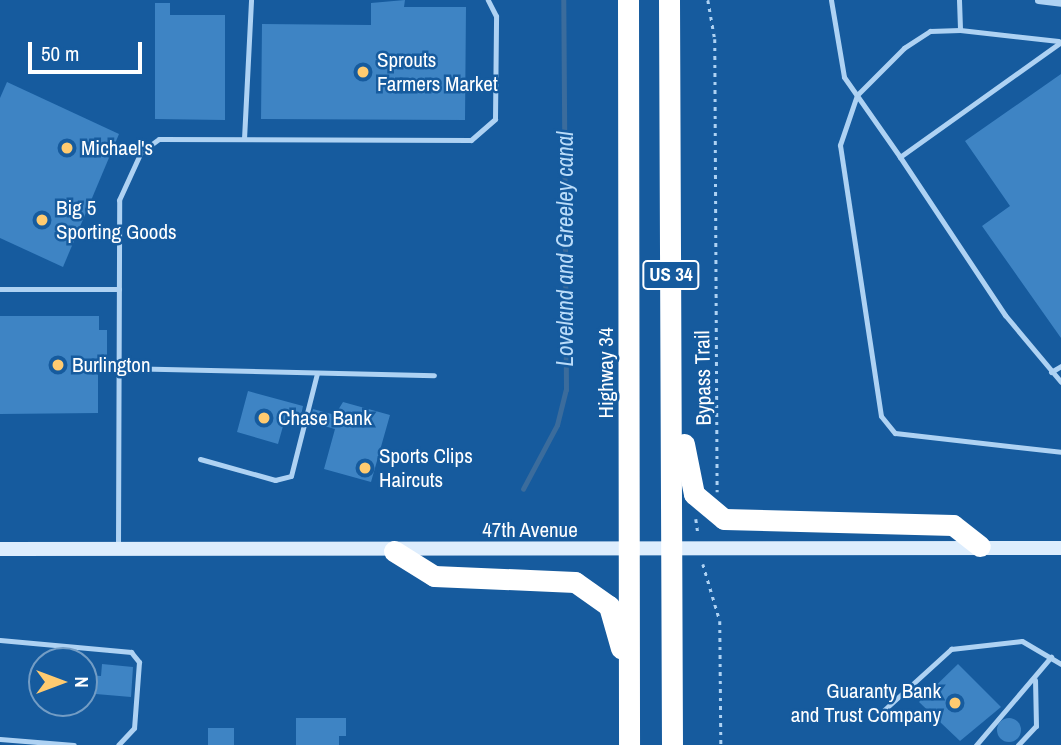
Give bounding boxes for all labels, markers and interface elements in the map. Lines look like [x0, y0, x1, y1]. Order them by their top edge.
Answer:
scale bar [32, 28, 145, 72]
text: 50 m [41, 39, 79, 68]
place label: Sprouts Farmers Market [377, 47, 498, 97]
marker: Sprouts Farmers Market [355, 64, 371, 80]
water label: Loveland and Greeley canal [551, 132, 579, 366]
place label: Michael's [81, 135, 153, 161]
marker: Michael's [59, 140, 75, 156]
place label: Big 5 Sporting Goods [56, 195, 177, 245]
marker: Big 5 Sporting Goods [34, 212, 50, 228]
road number: US 34 [641, 260, 701, 290]
street label: Highway 34 [593, 328, 619, 418]
street label: Bypass Trail [690, 330, 716, 426]
place label: Burlington [72, 352, 150, 378]
marker: Burlington [50, 357, 66, 373]
place label: Chase Bank [278, 405, 372, 431]
marker: Chase Bank [256, 410, 272, 426]
place label: Sports Clips Haircuts [379, 443, 473, 493]
marker: Sports Clips Haircuts [357, 460, 373, 476]
street label: 47th Avenue [482, 517, 578, 543]
north arrow [28, 647, 98, 717]
text: N [69, 676, 95, 688]
place label: Guaranty Bank and Trust Company [790, 678, 941, 728]
marker: Guaranty Bank and Trust Company [947, 695, 963, 711]

